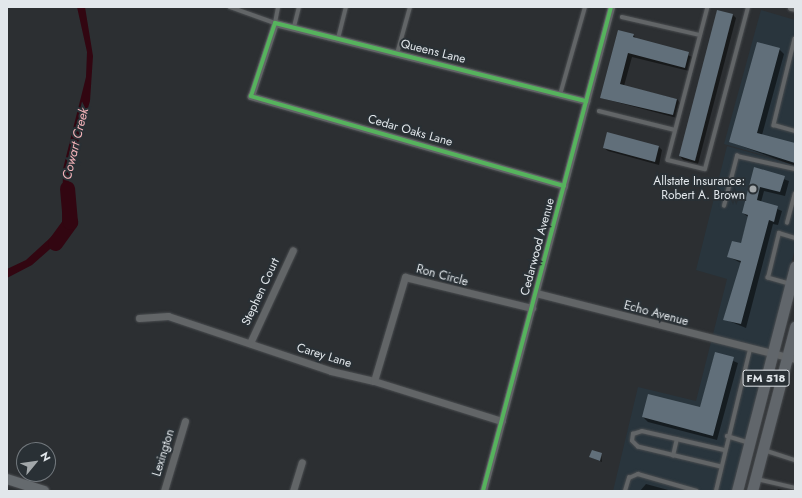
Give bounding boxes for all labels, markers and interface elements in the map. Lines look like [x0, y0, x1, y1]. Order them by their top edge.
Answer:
street label: Queens Lane [399, 37, 467, 67]
water label: Cowart Creek [60, 106, 92, 182]
street label: Cedar Oaks Lane [366, 112, 454, 150]
place label: Allstate Insurance: Robert A. Brown [653, 175, 745, 203]
marker: Allstate Insurance: Robert A. Brown [748, 184, 758, 194]
street label: Cedarwood Avenue [518, 197, 558, 297]
street label: Stephen Court [239, 256, 283, 328]
street label: Ron Circle [414, 262, 470, 290]
street label: Echo Avenue [622, 298, 690, 330]
street label: Carey Lane [295, 341, 353, 371]
road number: FM 518 [742, 369, 790, 387]
street label: Lexington [150, 428, 178, 478]
north arrow [16, 442, 56, 482]
text: N [37, 449, 55, 464]

